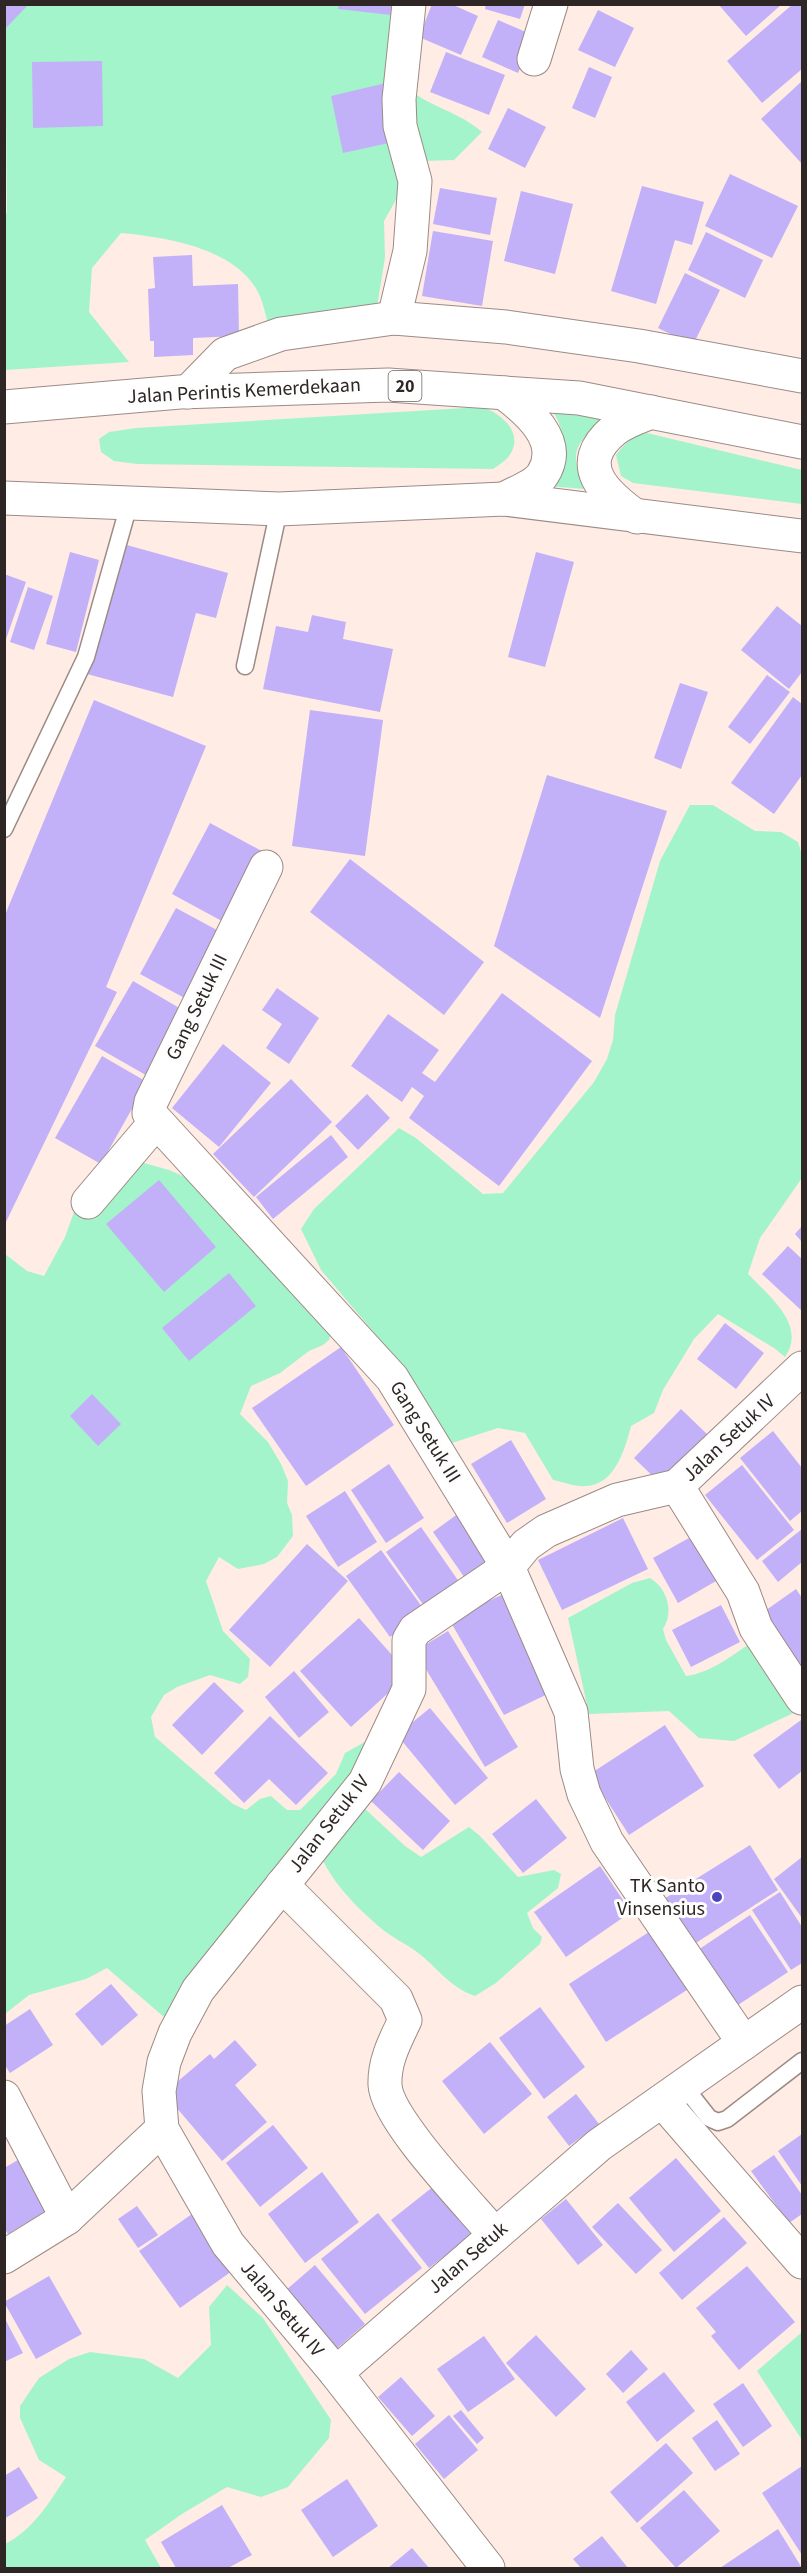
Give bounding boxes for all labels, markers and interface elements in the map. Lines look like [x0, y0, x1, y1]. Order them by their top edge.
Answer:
street label: Jalan Perintis Kemerdekaan [127, 371, 361, 411]
road number: 20 [388, 371, 422, 401]
street label: Gang Setuk III [159, 949, 235, 1065]
street label: Gang Setuk III [383, 1376, 467, 1488]
street label: Jalan Setuk IV [677, 1387, 782, 1488]
street label: Jalan Setuk IV [282, 1769, 377, 1879]
place label: TK Santo Vinsensius [617, 1872, 705, 1923]
marker: TK Santo Vinsensius [710, 1890, 724, 1904]
street label: Jalan Setuk [422, 2215, 514, 2301]
street label: Jalan Setuk IV [234, 2255, 331, 2363]

